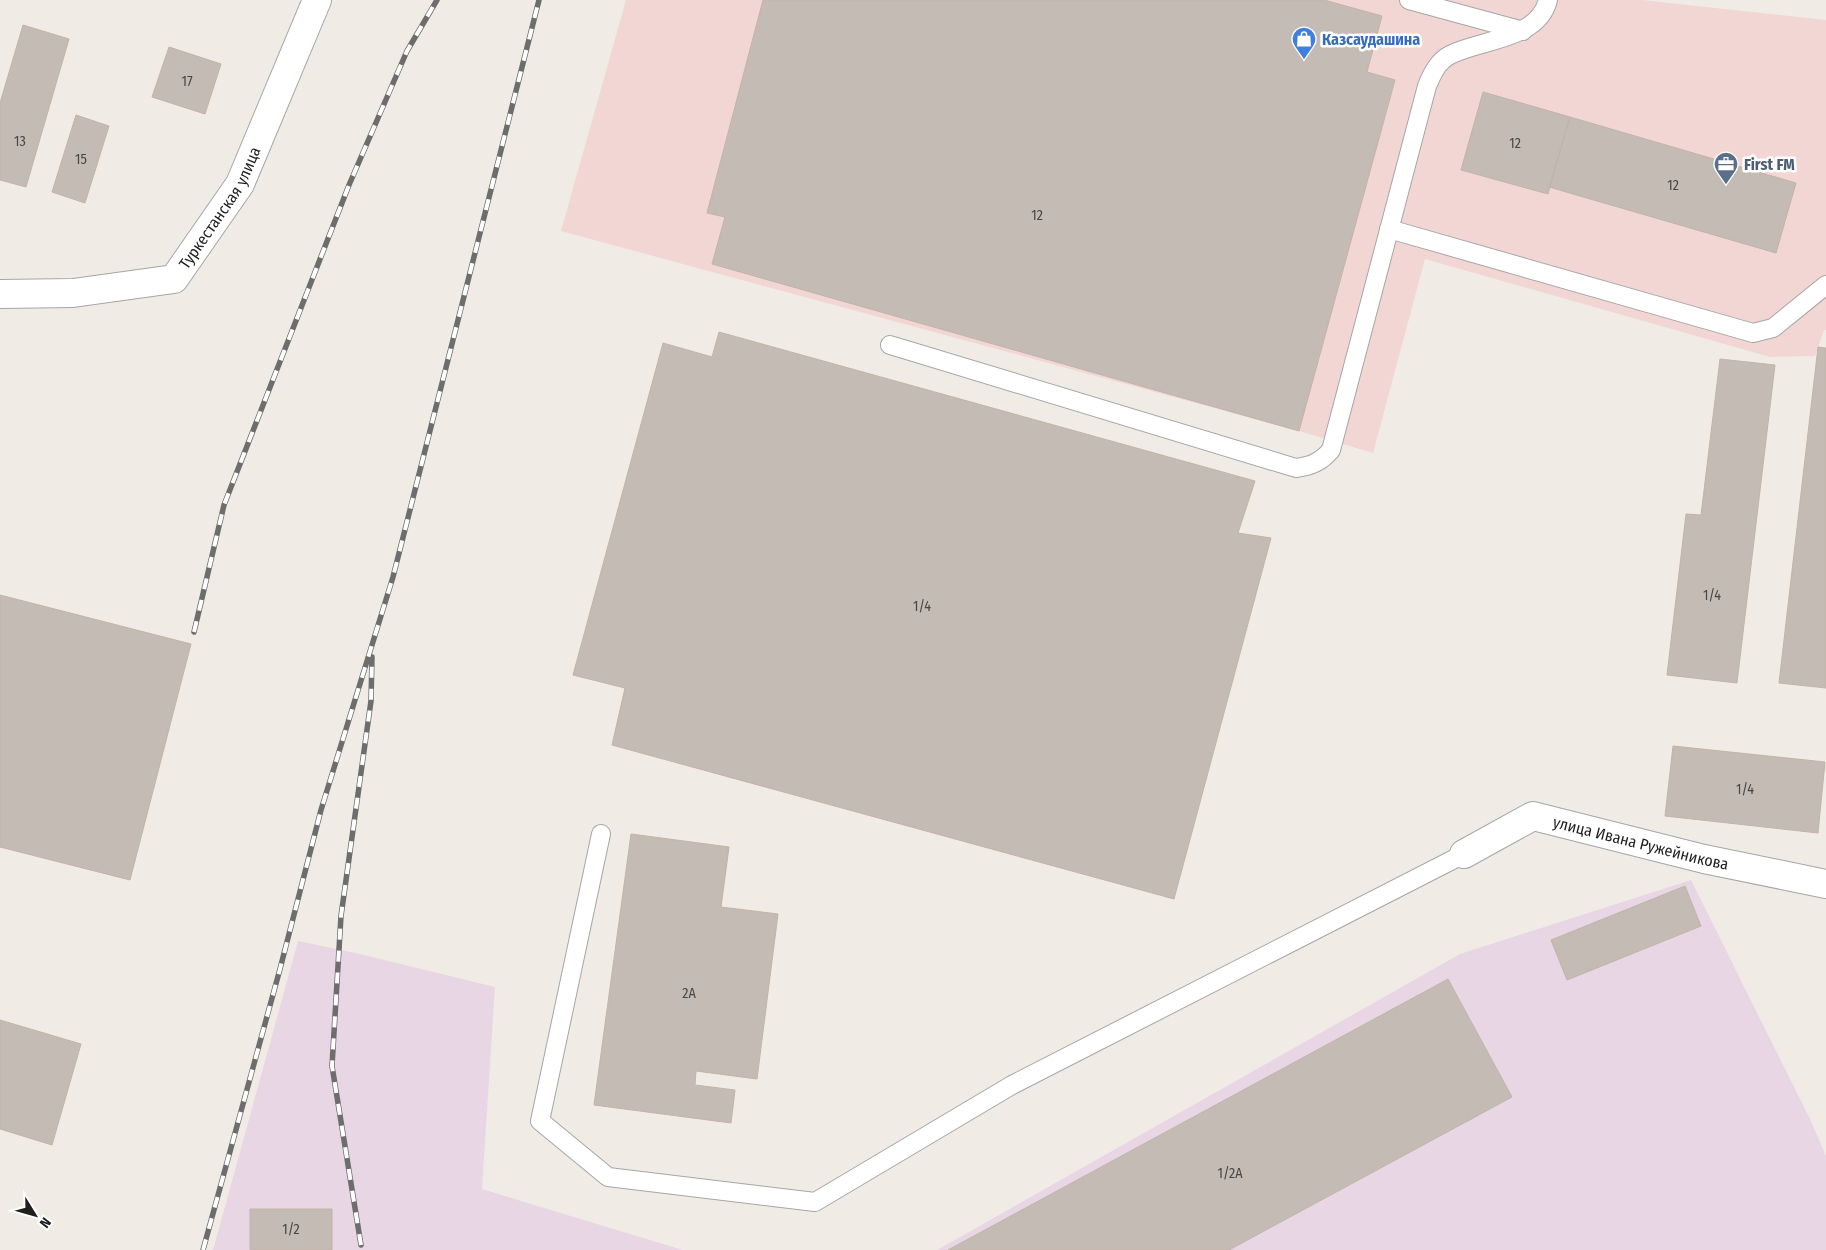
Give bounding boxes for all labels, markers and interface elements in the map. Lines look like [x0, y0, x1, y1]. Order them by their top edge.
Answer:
shop icon: Казсаудашина [1291, 26, 1317, 60]
place label: Казсаудашина [1322, 30, 1420, 49]
house number: 17 [181, 73, 193, 90]
house number: 13 [14, 133, 26, 150]
house number: 12 [1509, 135, 1521, 152]
street label: Туркестанская улица [175, 144, 265, 273]
house number: 15 [75, 151, 87, 168]
office icon: First FM [1713, 151, 1739, 185]
place label: First FM [1744, 155, 1795, 174]
house number: 12 [1667, 177, 1679, 194]
house number: 12 [1031, 207, 1043, 224]
house number: 1/4 [1703, 587, 1721, 604]
house number: 1/4 [913, 598, 931, 615]
house number: 1/4 [1736, 781, 1754, 798]
street label: улица Ивана Ружейникова [1551, 812, 1730, 874]
house number: 2А [682, 985, 696, 1002]
house number: 1/2А [1218, 1165, 1243, 1182]
north arrow [10, 1190, 60, 1240]
text: N [36, 1214, 54, 1231]
house number: 1/2 [282, 1221, 300, 1238]

